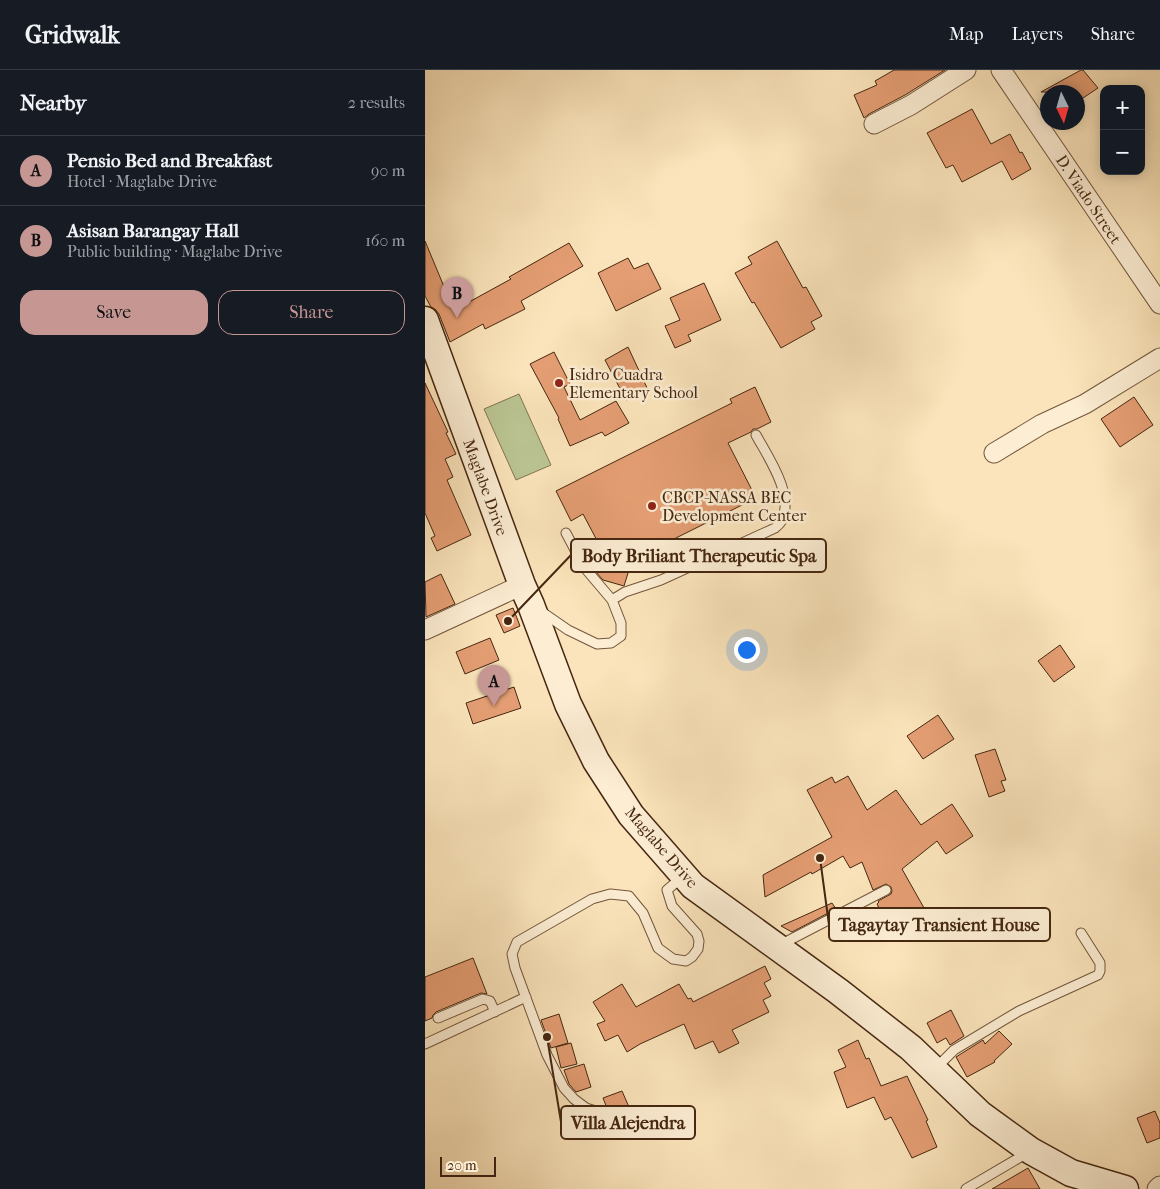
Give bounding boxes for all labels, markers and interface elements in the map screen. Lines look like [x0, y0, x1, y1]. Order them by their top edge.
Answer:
text: Gridwalk [25, 21, 120, 49]
text: Map [949, 24, 983, 45]
text: Layers [1011, 24, 1063, 45]
text: Share [1091, 24, 1135, 45]
north arrow [1040, 85, 1085, 130]
map controls [1100, 85, 1145, 175]
button: + [1100, 85, 1145, 130]
text: Nearby [20, 91, 86, 115]
text: 2 results [348, 93, 405, 112]
button: − [1100, 130, 1145, 175]
text: Pensio Bed and Breakfast [67, 150, 272, 172]
street label: D. Viado Street [1052, 151, 1125, 248]
text: A [31, 161, 41, 180]
text: 90 m [371, 161, 405, 180]
text: Hotel · Maglabe Drive [67, 172, 217, 191]
text: Asisan Barangay Hall [67, 220, 239, 242]
text: B [31, 231, 41, 250]
text: 160 m [365, 231, 405, 250]
text: Public building · Maglabe Drive [67, 242, 282, 261]
pin: B [441, 277, 473, 318]
button: Save [20, 290, 208, 335]
button: Share [218, 290, 405, 335]
place label: Isidro Cuadra Elementary School [569, 365, 698, 402]
marker: Isidro Cuadra Elementary School [553, 377, 565, 389]
street label: Maglabe Drive [459, 436, 512, 538]
place label: CBCP-NASSA BEC Development Center [662, 488, 806, 525]
marker: CBCP-NASSA BEC Development Center [646, 500, 658, 512]
callout: Body Briliant Therapeutic Spa [571, 539, 826, 572]
text: Body Briliant Therapeutic Spa [582, 546, 817, 567]
your location [734, 637, 760, 663]
pin: A [478, 665, 510, 706]
street label: Maglabe Drive [621, 803, 702, 892]
callout: Tagaytay Transient House [829, 908, 1050, 941]
text: Tagaytay Transient House [837, 915, 1040, 936]
callout: Villa Alejendra [561, 1106, 695, 1139]
text: Villa Alejendra [570, 1113, 686, 1134]
scale bar [440, 1154, 496, 1177]
text: 20 m [447, 1157, 477, 1174]

